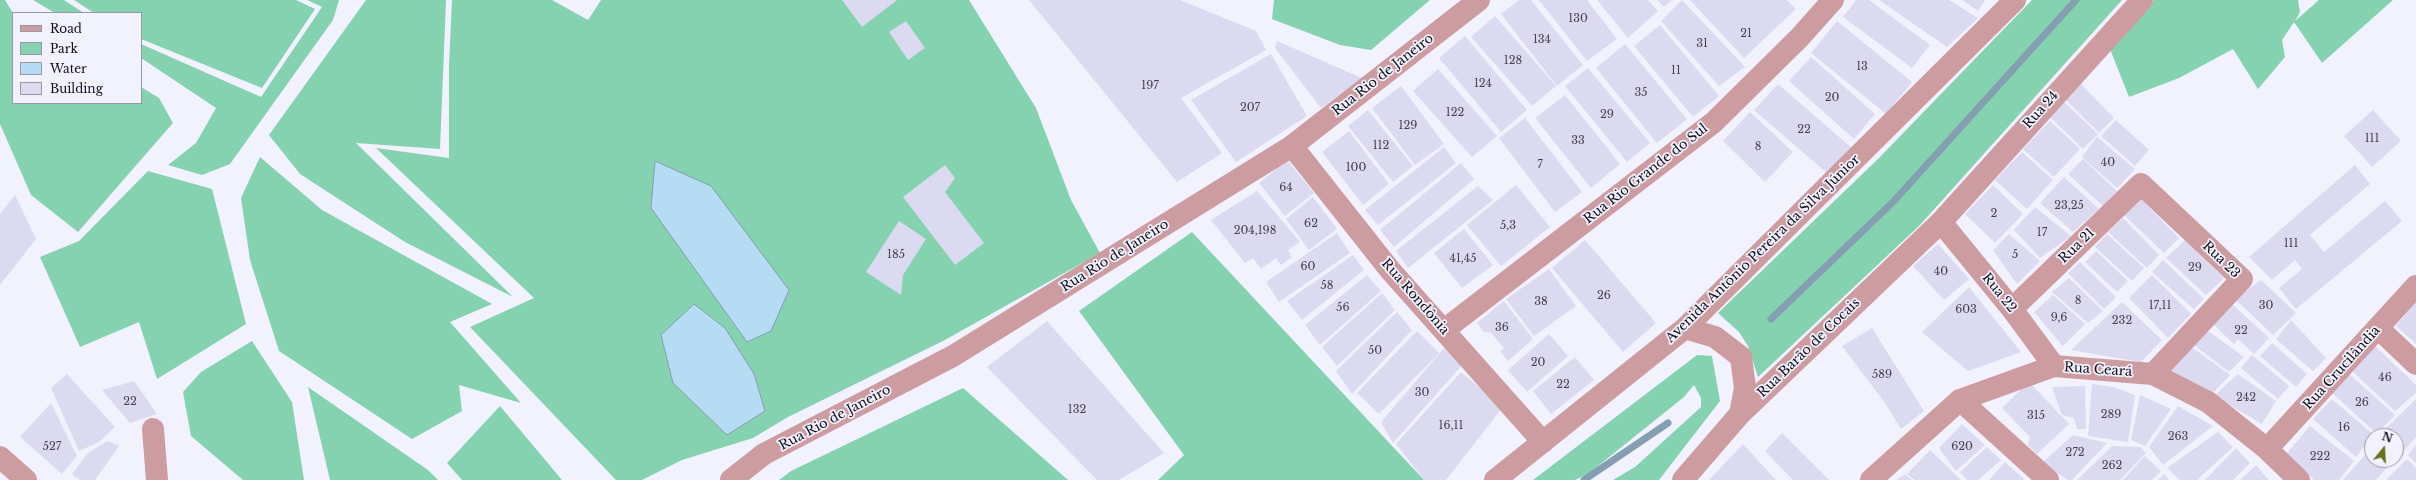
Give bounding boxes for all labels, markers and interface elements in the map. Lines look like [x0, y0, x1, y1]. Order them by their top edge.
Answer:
legend [12, 12, 142, 104]
house number: 130 [1568, 12, 1588, 26]
text: Road [50, 21, 82, 36]
house number: 21 [1740, 27, 1752, 41]
street label: Rua Rio de Janeiro [1329, 31, 1437, 119]
house number: 134 [1533, 33, 1551, 47]
house number: 31 [1696, 37, 1708, 51]
text: Park [50, 41, 78, 56]
house number: 128 [1504, 54, 1522, 68]
house number: 13 [1856, 60, 1868, 74]
text: Water [50, 61, 87, 76]
house number: 11 [1671, 64, 1681, 78]
house number: 124 [1474, 77, 1492, 91]
house number: 197 [1141, 79, 1159, 93]
text: Building [50, 81, 103, 96]
house number: 35 [1634, 86, 1648, 100]
street label: Rua 24 [2020, 88, 2062, 132]
house number: 20 [1825, 91, 1839, 105]
house number: 207 [1240, 101, 1260, 115]
house number: 122 [1446, 106, 1464, 120]
house number: 29 [1600, 108, 1614, 122]
house number: 129 [1399, 119, 1417, 133]
street label: Rua Rio Grande do Sul [1581, 121, 1711, 227]
house number: 22 [1797, 123, 1811, 137]
house number: 111 [2365, 132, 2379, 146]
house number: 33 [1571, 134, 1585, 148]
house number: 112 [1373, 139, 1389, 153]
house number: 8 [1755, 140, 1761, 154]
street label: Avenida Antônio Pereira da Silva Júnior [1663, 152, 1863, 346]
house number: 40 [2101, 156, 2115, 170]
house number: 7 [1537, 158, 1543, 172]
house number: 100 [1346, 161, 1366, 175]
house number: 64 [1279, 181, 1293, 195]
house number: 23,25 [2054, 199, 2084, 213]
house number: 2 [1991, 207, 1997, 221]
street label: Rua Rio de Janeiro [1058, 217, 1172, 295]
house number: 62 [1304, 217, 1318, 231]
house number: 5,3 [1500, 219, 1516, 233]
house number: 204,198 [1234, 224, 1276, 238]
street label: Rua 21 [2056, 225, 2098, 267]
house number: 17 [2037, 226, 2047, 240]
house number: 111 [2284, 237, 2298, 251]
street label: Rua 23 [2199, 238, 2243, 282]
house number: 185 [887, 248, 905, 262]
house number: 5 [2012, 248, 2018, 262]
house number: 41,45 [1449, 252, 1477, 266]
street label: Rua Rondônia [1378, 256, 1452, 338]
house number: 60 [1301, 260, 1315, 274]
house number: 29 [2188, 261, 2202, 275]
house number: 40 [1934, 265, 1948, 279]
street label: Rua 22 [1978, 270, 2020, 316]
house number: 58 [1321, 279, 1333, 293]
house number: 26 [1597, 289, 1611, 303]
house number: 8 [2075, 294, 2081, 308]
house number: 38 [1534, 295, 1548, 309]
street label: Rua Barão de Cocais [1755, 295, 1863, 401]
house number: 17,11 [2149, 299, 2171, 313]
house number: 30 [2259, 299, 2273, 313]
house number: 56 [1336, 301, 1350, 315]
house number: 603 [1955, 303, 1977, 317]
house number: 9,6 [2051, 311, 2067, 325]
house number: 232 [2112, 314, 2132, 328]
house number: 36 [1495, 321, 1509, 335]
street label: Rua Crucilândia [2300, 323, 2384, 413]
house number: 22 [2234, 324, 2248, 338]
house number: 50 [1368, 344, 1382, 358]
house number: 20 [1531, 356, 1545, 370]
street label: Rua Ceará [2063, 360, 2133, 380]
house number: 589 [1872, 368, 1892, 382]
house number: 46 [2378, 371, 2392, 385]
house number: 22 [1556, 378, 1570, 392]
street label: Rua Rio de Janeiro [777, 382, 893, 454]
house number: 30 [1415, 386, 1429, 400]
house number: 242 [2236, 391, 2256, 405]
house number: 22 [123, 395, 137, 409]
house number: 26 [2355, 396, 2369, 410]
house number: 132 [1068, 403, 1086, 417]
house number: 289 [2101, 408, 2121, 422]
house number: 315 [2027, 409, 2045, 423]
house number: 16,11 [1439, 419, 1463, 433]
house number: 16 [2338, 421, 2350, 435]
north arrow [2364, 428, 2404, 468]
text: N [2380, 429, 2394, 446]
house number: 263 [2168, 430, 2188, 444]
house number: 527 [43, 440, 61, 454]
house number: 620 [1951, 440, 1973, 454]
house number: 272 [2065, 446, 2085, 460]
house number: 222 [2310, 450, 2330, 464]
house number: 262 [2102, 459, 2122, 473]

